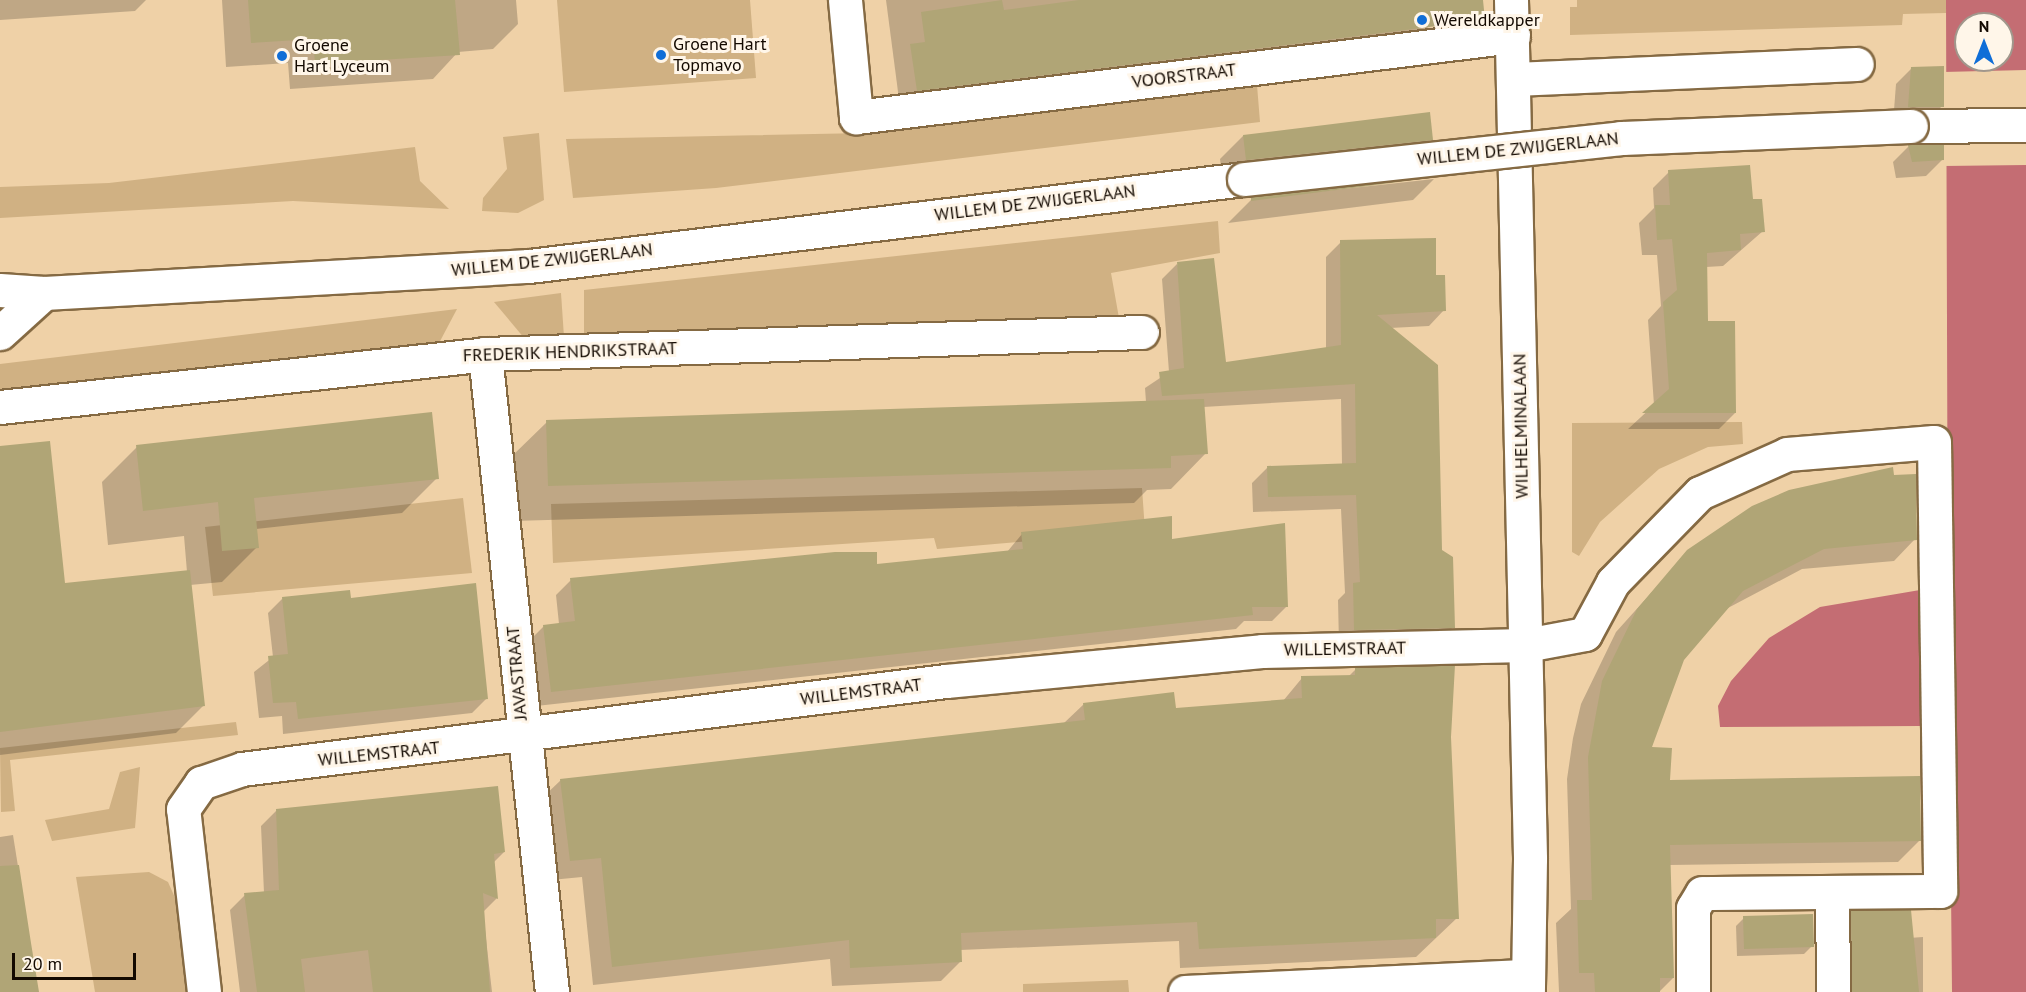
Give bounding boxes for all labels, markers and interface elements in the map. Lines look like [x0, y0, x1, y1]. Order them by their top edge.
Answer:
place label: Wereldkapper [1434, 9, 1540, 31]
north arrow [1954, 12, 2014, 72]
marker: Wereldkapper [1415, 13, 1429, 27]
text: N [1979, 16, 1989, 36]
place label: Groene Hart Topmavo [673, 34, 767, 76]
place label: Groene Hart Lyceum [294, 35, 389, 78]
marker: Groene Hart Topmavo [654, 48, 668, 62]
marker: Groene Hart Lyceum [275, 49, 289, 63]
street label: VOORSTRAAT [1131, 59, 1237, 93]
street label: WILLEM DE ZWIJGERLAAN [1416, 128, 1620, 170]
street label: WILLEM DE ZWIJGERLAAN [933, 180, 1137, 226]
street label: WILLEM DE ZWIJGERLAAN [450, 239, 654, 281]
street label: FREDERIK HENDRIKSTRAAT [462, 337, 678, 367]
street label: WILHELMINALAAN [1509, 353, 1533, 499]
street label: JAVASTRAAT [502, 625, 532, 721]
street label: WILLEMSTRAAT [1284, 637, 1406, 661]
street label: WILLEMSTRAAT [799, 674, 923, 710]
street label: WILLEMSTRAAT [317, 737, 441, 771]
scale bar [15, 941, 140, 979]
text: 20 m [23, 952, 62, 975]

